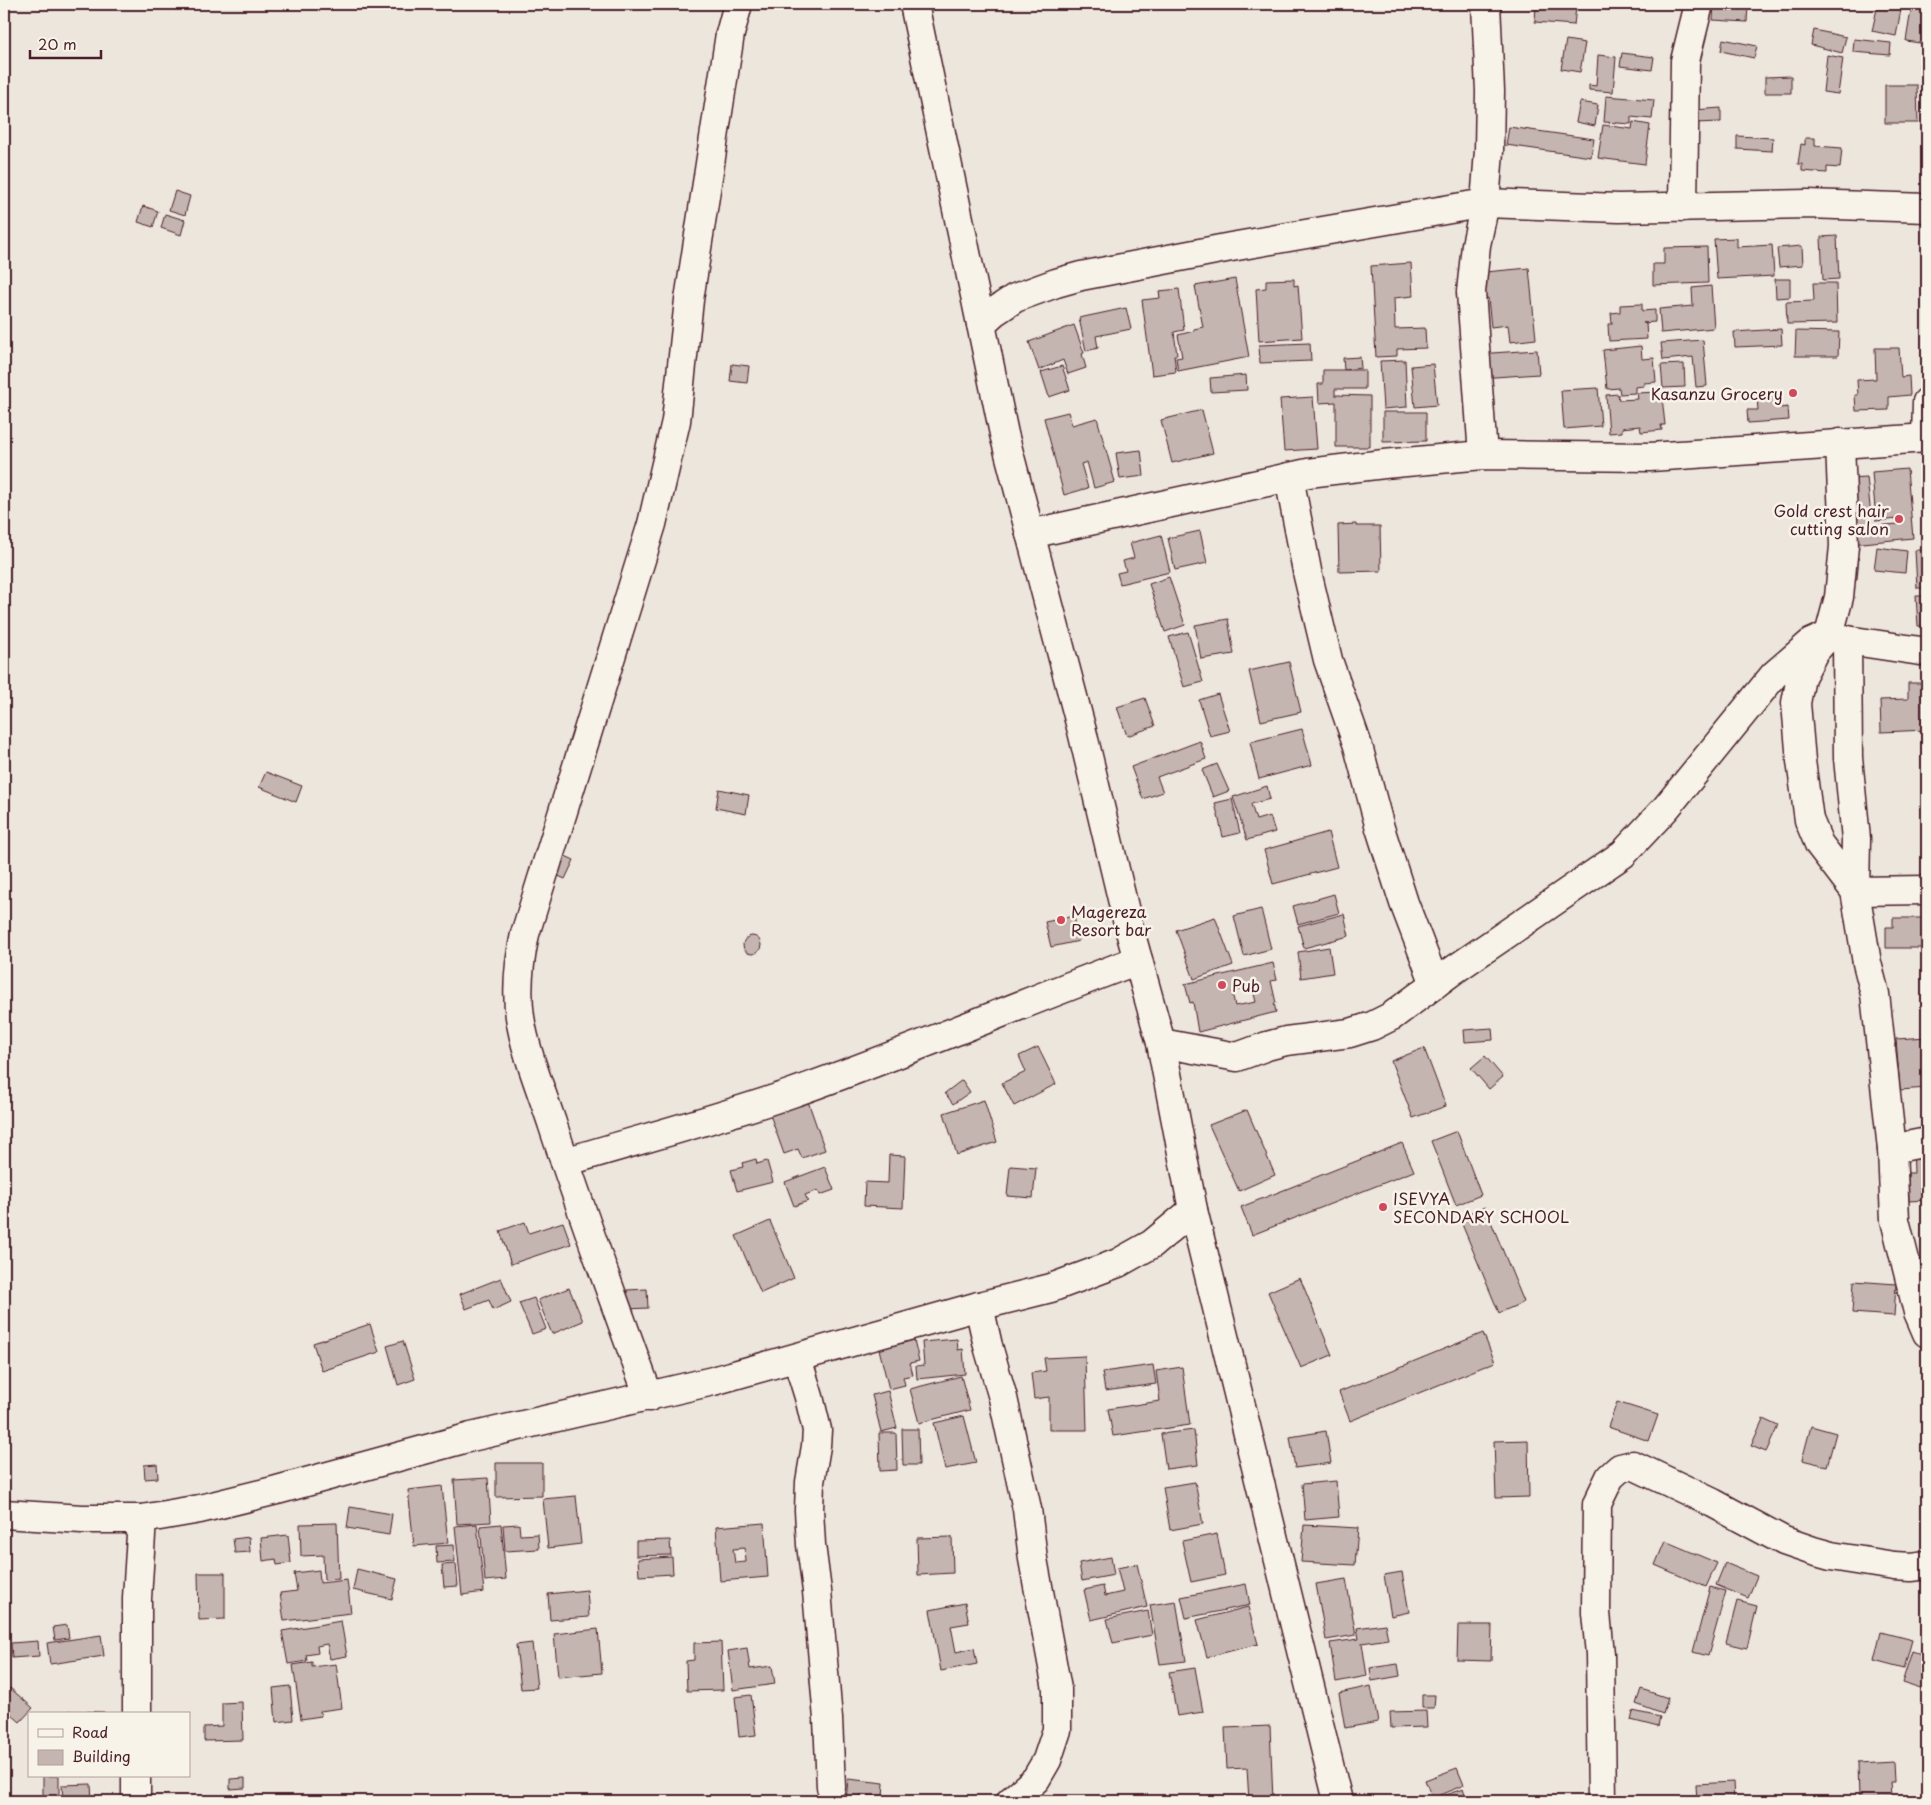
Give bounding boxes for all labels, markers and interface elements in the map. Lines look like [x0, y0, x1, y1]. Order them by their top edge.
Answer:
scale bar [30, 28, 101, 60]
text: 20 m [38, 32, 77, 55]
place label: Kasanzu Grocery [1651, 381, 1783, 405]
marker: Kasanzu Grocery [1787, 387, 1799, 399]
place label: Gold crest hair cutting salon [1773, 498, 1889, 540]
marker: Gold crest hair cutting salon [1893, 513, 1905, 525]
place label: Magereza Resort bar [1071, 899, 1152, 941]
marker: Magereza Resort bar [1055, 914, 1067, 926]
place label: Pub [1232, 973, 1260, 997]
marker: Pub [1216, 979, 1228, 991]
place label: ISEVYA SECONDARY SCHOOL [1393, 1186, 1569, 1228]
marker: ISEVYA SECONDARY SCHOOL [1377, 1201, 1389, 1213]
legend [28, 1712, 190, 1778]
text: Road [72, 1720, 108, 1743]
text: Building [72, 1744, 131, 1767]

